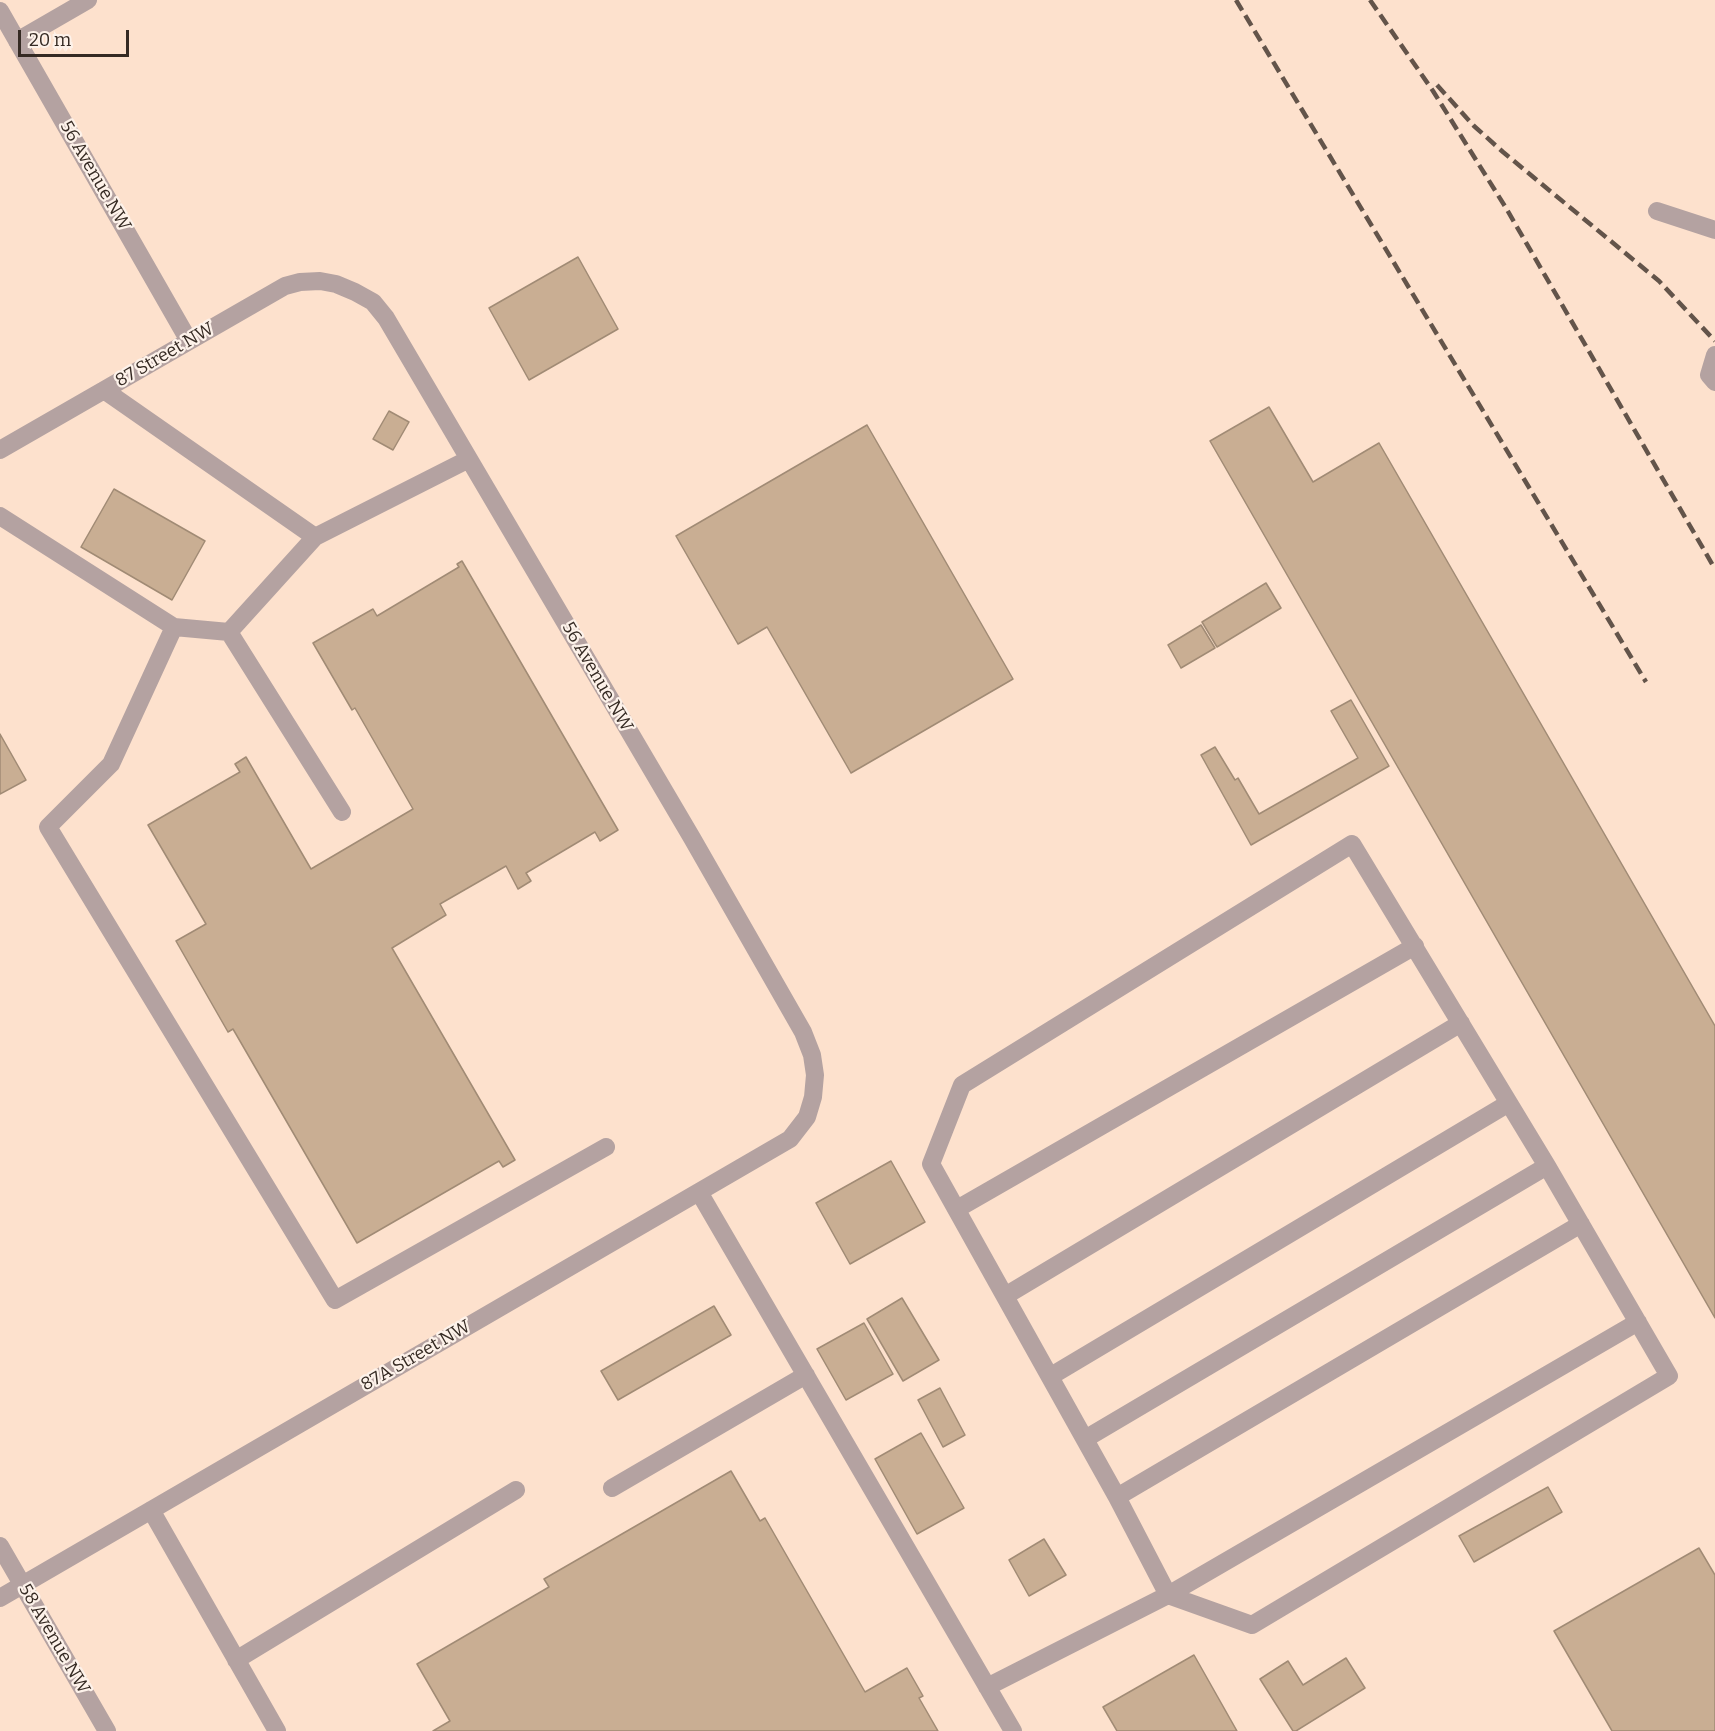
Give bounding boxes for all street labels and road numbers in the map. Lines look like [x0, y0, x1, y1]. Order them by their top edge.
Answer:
street label: 56 Avenue NW [55, 117, 135, 235]
street label: 87 Street NW [112, 318, 218, 392]
street label: 56 Avenue NW [557, 618, 637, 736]
street label: 87A Street NW [357, 1316, 475, 1396]
street label: 58 Avenue NW [14, 1580, 94, 1698]

